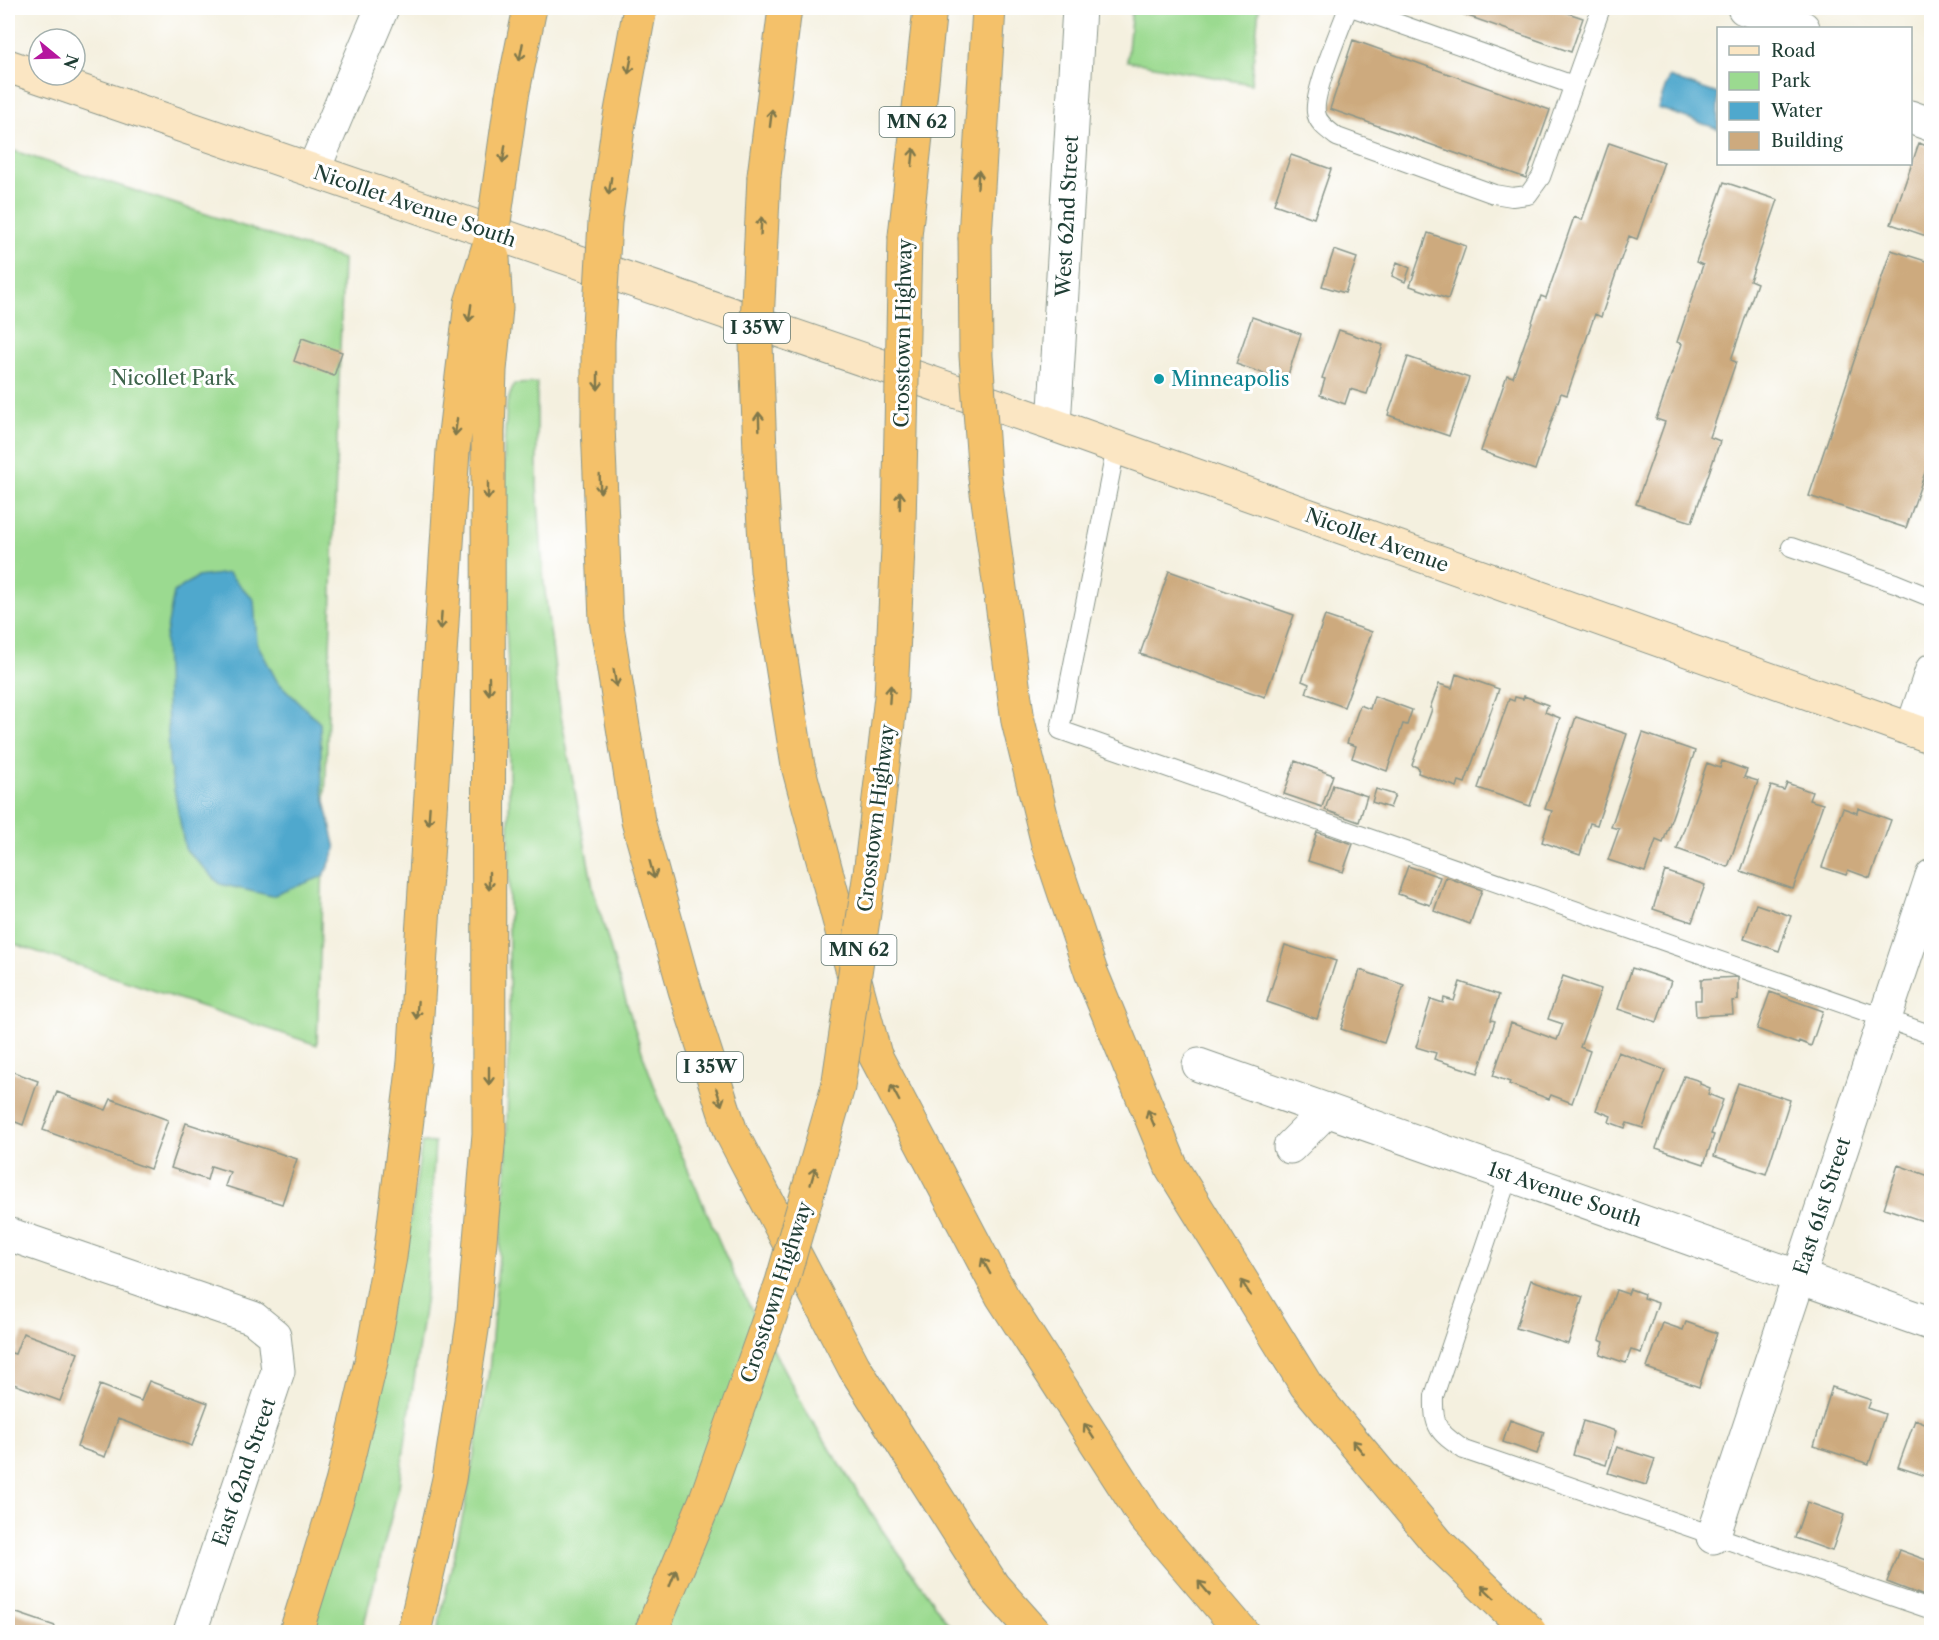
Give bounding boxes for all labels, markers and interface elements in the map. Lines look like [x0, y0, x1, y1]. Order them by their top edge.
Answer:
north arrow [27, 27, 87, 87]
legend [1717, 27, 1912, 165]
text: Road [1771, 40, 1816, 62]
one-way arrow [515, 41, 526, 61]
text: N [59, 52, 83, 72]
one-way arrow [624, 55, 635, 74]
text: Park [1771, 70, 1812, 92]
text: Water [1770, 100, 1823, 122]
road number: MN 62 [880, 107, 954, 137]
one-way arrow [765, 109, 776, 129]
text: Building [1771, 130, 1843, 152]
street label: West 62nd Street [1051, 134, 1083, 299]
one-way arrow [498, 143, 509, 163]
one-way arrow [908, 148, 919, 167]
street label: Nicollet Avenue South [311, 160, 520, 252]
one-way arrow [972, 170, 983, 190]
one-way arrow [604, 176, 615, 196]
one-way arrow [756, 217, 767, 237]
street label: Crosstown Highway [889, 237, 917, 428]
one-way arrow [465, 302, 476, 322]
road number: I 35W [724, 313, 790, 343]
park label: Nicollet Park [111, 366, 237, 390]
place label: Minneapolis [1171, 367, 1289, 391]
one-way arrow [592, 370, 604, 390]
marker: Minneapolis [1152, 372, 1166, 386]
one-way arrow [753, 411, 764, 431]
one-way arrow [450, 416, 461, 436]
one-way arrow [595, 474, 606, 494]
one-way arrow [482, 481, 494, 501]
one-way arrow [894, 490, 906, 510]
street label: Nicollet Avenue [1302, 503, 1452, 577]
one-way arrow [435, 610, 446, 630]
one-way arrow [610, 668, 621, 688]
one-way arrow [483, 676, 495, 696]
one-way arrow [885, 685, 896, 705]
street label: Crosstown Highway [853, 722, 900, 913]
one-way arrow [423, 805, 434, 825]
one-way arrow [647, 860, 658, 879]
one-way arrow [483, 871, 495, 891]
road number: MN 62 [822, 935, 896, 965]
one-way arrow [411, 1000, 422, 1020]
road number: I 35W [677, 1052, 743, 1082]
one-way arrow [483, 1066, 495, 1086]
one-way arrow [889, 1085, 900, 1103]
one-way arrow [714, 1087, 725, 1106]
one-way arrow [1145, 1109, 1156, 1128]
street label: East 61st Street [1788, 1134, 1856, 1278]
street label: 1st Avenue South [1485, 1156, 1646, 1232]
one-way arrow [808, 1167, 819, 1186]
street label: Crosstown Highway [735, 1197, 817, 1386]
one-way arrow [980, 1257, 991, 1275]
one-way arrow [1240, 1280, 1252, 1297]
street label: East 62nd Street [207, 1395, 281, 1549]
one-way arrow [1083, 1423, 1095, 1440]
one-way arrow [1351, 1440, 1365, 1455]
one-way arrow [668, 1570, 679, 1588]
one-way arrow [1198, 1580, 1211, 1596]
one-way arrow [1481, 1585, 1496, 1599]

